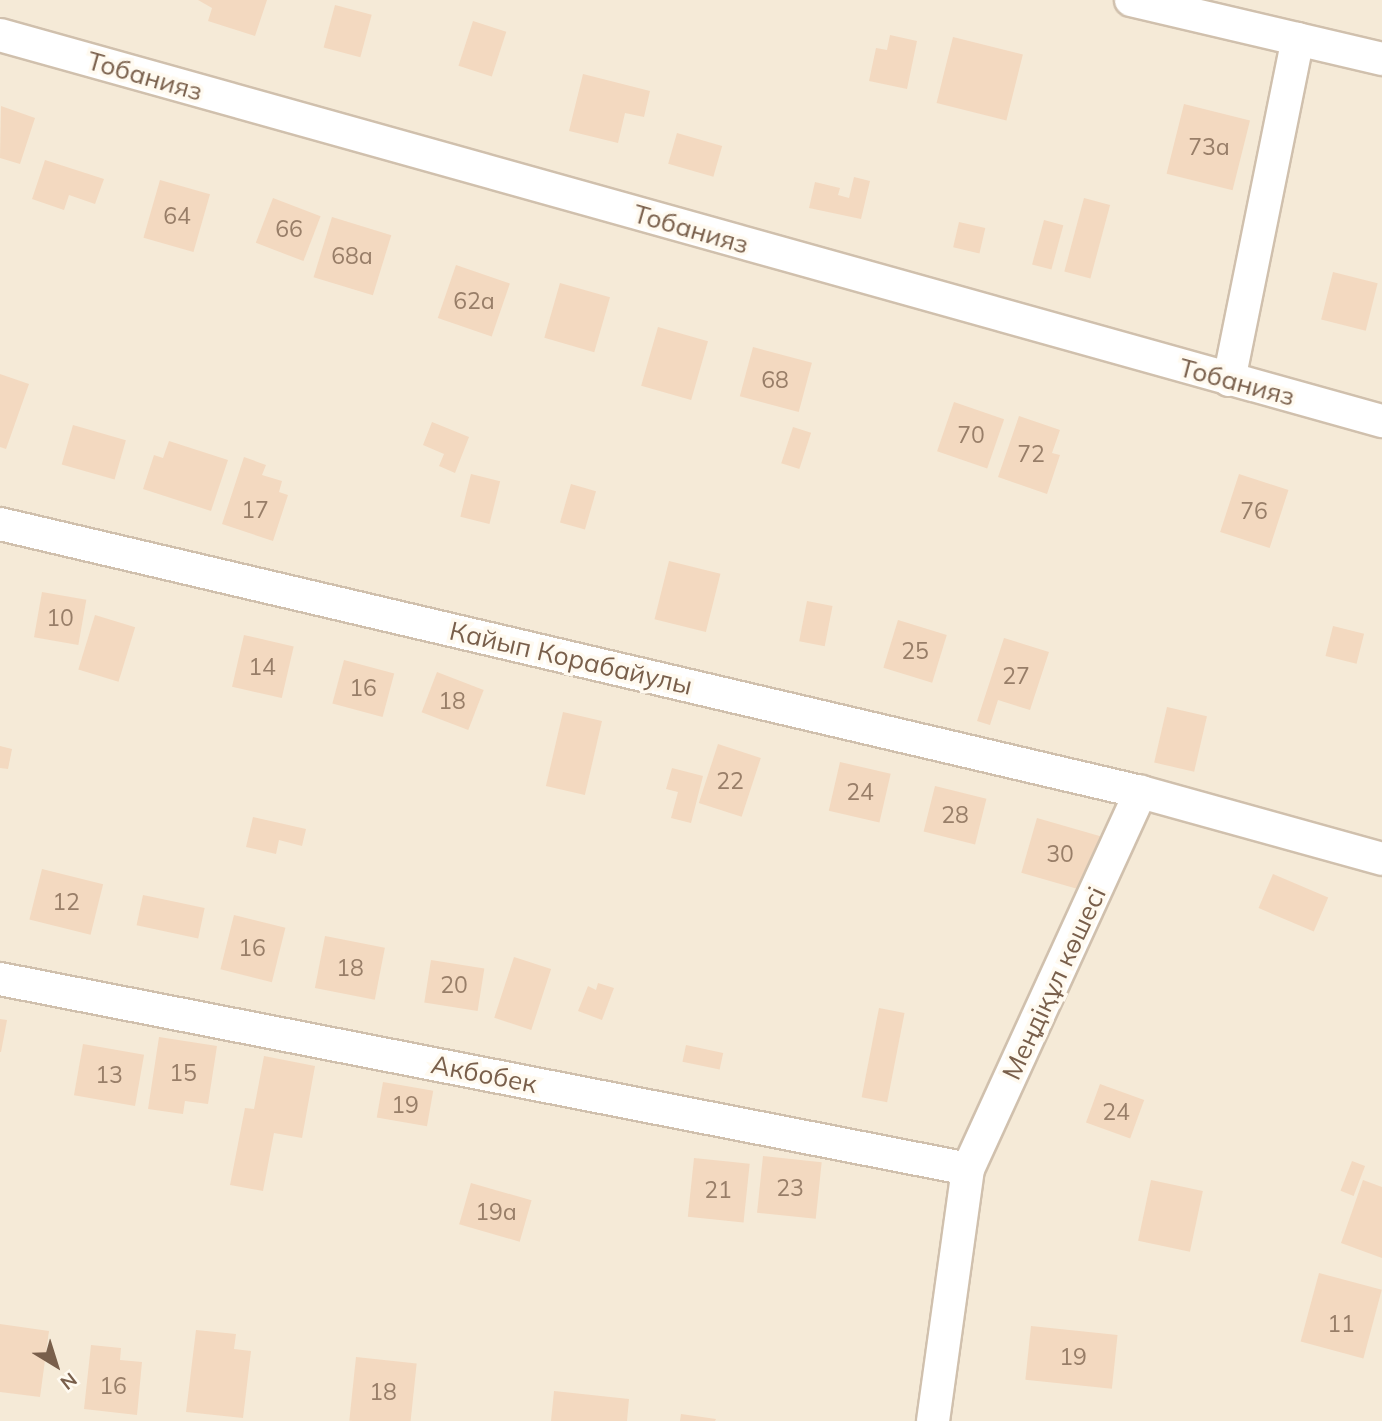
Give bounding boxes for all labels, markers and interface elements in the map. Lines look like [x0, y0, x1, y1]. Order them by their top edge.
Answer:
street label: Тобанияз [84, 45, 206, 107]
house number: 73а [1188, 133, 1230, 161]
street label: Тобанияз [630, 198, 752, 260]
house number: 64 [163, 202, 191, 230]
house number: 66 [275, 215, 303, 243]
house number: 68а [331, 242, 373, 270]
house number: 62а [453, 287, 495, 315]
street label: Тобанияз [1176, 352, 1298, 412]
house number: 68 [761, 366, 789, 394]
house number: 70 [957, 421, 985, 449]
house number: 72 [1017, 440, 1045, 468]
house number: 17 [241, 496, 269, 524]
house number: 76 [1240, 497, 1268, 525]
house number: 10 [46, 604, 74, 632]
street label: Кайып Корабайулы [447, 615, 695, 701]
house number: 25 [901, 637, 929, 665]
house number: 14 [248, 653, 276, 681]
house number: 27 [1002, 662, 1030, 690]
house number: 16 [349, 674, 377, 702]
house number: 18 [438, 687, 466, 715]
house number: 22 [716, 767, 744, 795]
house number: 24 [846, 778, 874, 806]
house number: 28 [941, 801, 969, 829]
house number: 30 [1046, 840, 1074, 868]
street label: Меңдіқұл көшесі [996, 882, 1112, 1084]
house number: 12 [52, 888, 80, 916]
house number: 16 [238, 934, 266, 962]
house number: 18 [336, 954, 364, 982]
house number: 20 [440, 971, 468, 999]
street label: Акбобек [429, 1048, 539, 1100]
house number: 15 [169, 1059, 197, 1087]
house number: 13 [95, 1061, 123, 1089]
house number: 19 [391, 1091, 419, 1119]
house number: 24 [1102, 1098, 1130, 1126]
house number: 23 [776, 1174, 804, 1202]
house number: 21 [704, 1176, 732, 1204]
house number: 19а [475, 1198, 517, 1226]
house number: 11 [1327, 1310, 1355, 1338]
north arrow [21, 1330, 91, 1400]
house number: 19 [1059, 1343, 1087, 1371]
text: N [56, 1368, 82, 1395]
house number: 16 [99, 1372, 127, 1400]
house number: 18 [369, 1378, 397, 1406]

